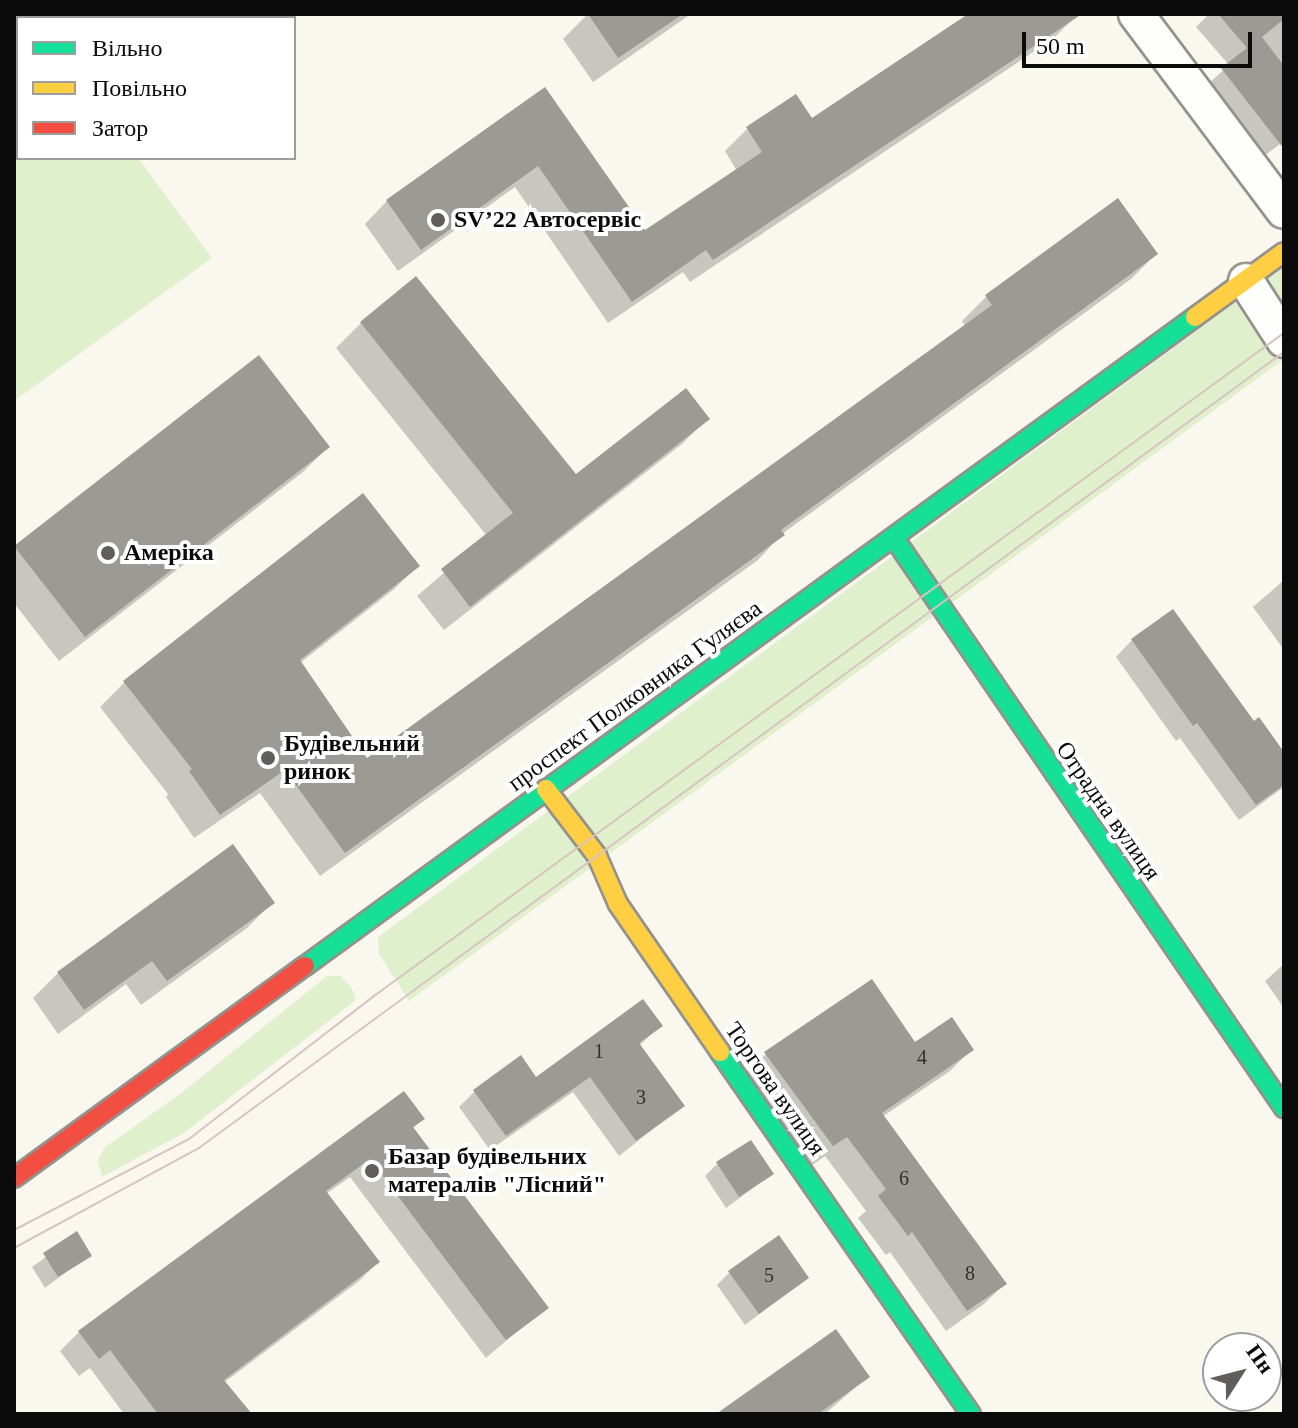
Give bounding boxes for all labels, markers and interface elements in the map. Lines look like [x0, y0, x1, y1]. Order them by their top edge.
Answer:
legend [16, 16, 296, 160]
scale bar [1026, 16, 1256, 66]
text: 50 m [1036, 33, 1085, 59]
text: Вільно [92, 35, 162, 61]
text: Повільно [92, 75, 187, 101]
text: Затор [92, 115, 148, 141]
place label: SV’22 Автосервіс [454, 206, 641, 234]
marker: SV’22 Автосервіс [429, 211, 447, 229]
place label: Амеріка [124, 539, 214, 567]
marker: Амеріка [99, 544, 117, 562]
street label: проспект Полковника Гуляєва [502, 594, 768, 798]
place label: Будівельний ринок [284, 730, 420, 786]
street label: Отрадна вулиця [1050, 736, 1166, 886]
marker: Будівельний ринок [259, 749, 277, 767]
street label: Торгова вулиця [718, 1017, 832, 1161]
house number: 1 [594, 1039, 604, 1063]
house number: 4 [917, 1045, 927, 1069]
house number: 3 [636, 1085, 646, 1109]
place label: Базар будівельних матералів "Лісний" [388, 1143, 606, 1199]
marker: Базар будівельних матералів "Лісний" [363, 1162, 381, 1180]
house number: 6 [899, 1166, 909, 1190]
house number: 8 [965, 1261, 975, 1285]
house number: 5 [764, 1263, 774, 1287]
north arrow [1202, 1332, 1282, 1412]
text: Пн [1241, 1339, 1279, 1378]

